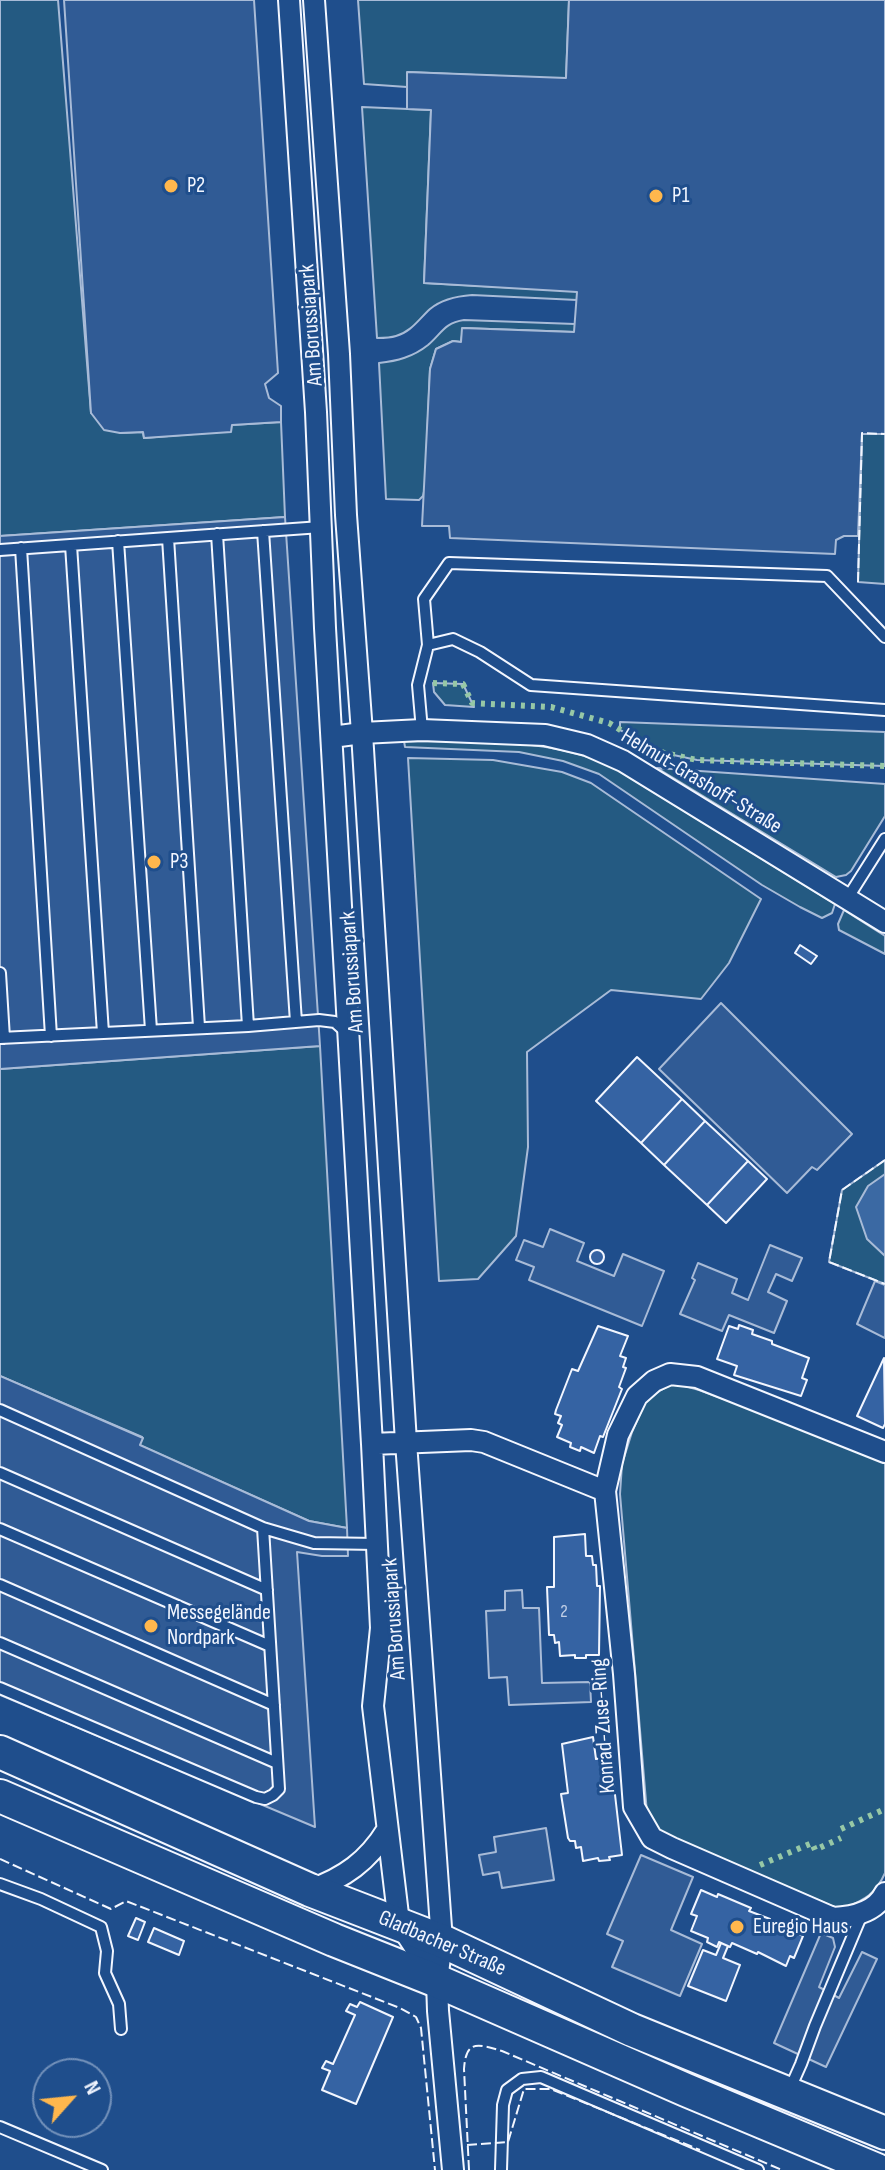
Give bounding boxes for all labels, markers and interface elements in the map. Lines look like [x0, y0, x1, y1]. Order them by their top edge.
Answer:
place label: P2 [187, 173, 205, 199]
marker: P2 [162, 177, 180, 195]
place label: P1 [672, 183, 690, 209]
marker: P1 [647, 187, 665, 205]
street label: Am Borussiapark [295, 263, 329, 387]
street label: Helmut-Grashoff-Straße [616, 724, 786, 840]
place label: P3 [170, 849, 189, 875]
marker: P3 [145, 853, 163, 871]
street label: Am Borussiapark [336, 910, 370, 1034]
street label: Am Borussiapark [378, 1557, 412, 1681]
place label: Messegelände Nordpark [167, 1600, 271, 1652]
house number: 2 [560, 1601, 568, 1623]
marker: Messegelände Nordpark [142, 1617, 160, 1635]
street label: Konrad-Zuse-Ring [586, 1658, 622, 1794]
street label: Gladbacher Straße [374, 1905, 510, 1983]
place label: Euregio Haus [753, 1914, 848, 1940]
marker: Euregio Haus [728, 1918, 746, 1936]
north arrow [32, 2058, 112, 2138]
text: N [77, 2076, 107, 2099]

